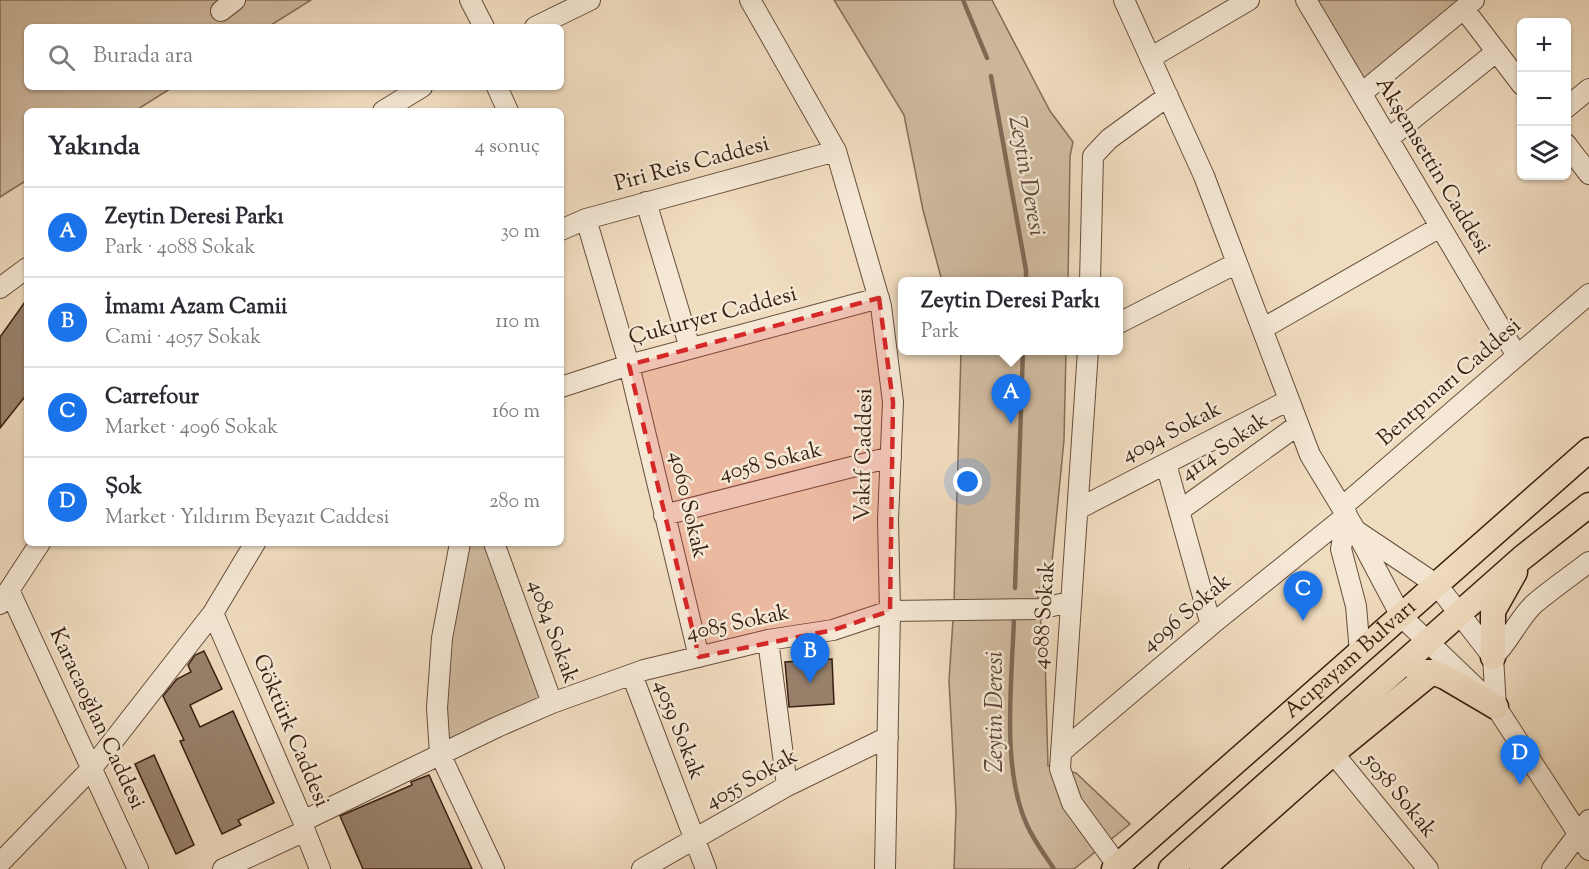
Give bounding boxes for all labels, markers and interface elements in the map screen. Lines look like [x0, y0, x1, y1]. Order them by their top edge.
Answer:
map controls [1517, 18, 1571, 180]
button: + [1517, 18, 1571, 72]
search box [24, 24, 564, 90]
icon: search [45, 41, 78, 74]
text: Burada ara [93, 41, 193, 73]
street label: Akşemsettin Caddesi [1366, 71, 1498, 261]
button: − [1517, 72, 1571, 126]
water label: Zeytin Deresi [999, 113, 1053, 239]
button: layers [1517, 126, 1571, 180]
text: Yakında [48, 129, 140, 166]
street label: Piri Reis Caddesi [611, 129, 773, 201]
text: 4 sonuç [475, 133, 540, 162]
text: Zeytin Deresi Parkı [105, 202, 284, 234]
text: A [59, 218, 76, 247]
text: 30 m [501, 218, 540, 247]
text: Park · 4088 Sokak [105, 234, 255, 263]
popup [898, 277, 1123, 355]
street label: Çukuryer Caddesi [625, 279, 801, 355]
text: Zeytin Deresi Parkı [921, 286, 1100, 318]
text: İmamı Azam Camii [105, 292, 287, 324]
text: B [61, 308, 74, 337]
text: 110 m [495, 308, 540, 337]
street label: Bentpınarı Caddesi [1371, 311, 1529, 455]
text: Park [921, 318, 959, 347]
text: Cami · 4057 Sokak [105, 324, 261, 353]
pin: A [992, 374, 1030, 424]
text: Carrefour [105, 382, 199, 414]
street label: Vakıf Caddesi [848, 388, 882, 522]
street label: 4094 Sokak [1117, 394, 1227, 472]
text: C [59, 398, 76, 427]
text: 160 m [492, 398, 540, 427]
street label: 4114 Sokak [1174, 406, 1276, 490]
text: Market · 4096 Sokak [105, 414, 278, 443]
street label: 4058 Sokak [716, 435, 826, 491]
street label: 4060 Sokak [659, 448, 715, 562]
your location [953, 467, 982, 496]
text: Şok [105, 472, 142, 504]
text: D [60, 488, 75, 517]
text: 280 m [489, 488, 540, 517]
text: Market · Yıldırım Beyazıt Caddesi [105, 504, 390, 533]
street label: 4088 Sokak [1025, 560, 1065, 670]
street label: 4096 Sokak [1135, 567, 1239, 661]
pin: C [1284, 572, 1322, 621]
street label: 4084 Sokak [518, 576, 586, 688]
street label: Acıpayam Bulvarı [1278, 593, 1424, 727]
street label: 4085 Sokak [683, 597, 793, 651]
street label: Karacaoğlan Caddesi [40, 623, 152, 815]
pin: B [790, 634, 830, 683]
street label: Göktürk Caddesi [243, 649, 337, 813]
water label: Zeytin Deresi [979, 651, 1013, 773]
street label: 4059 Sokak [644, 675, 712, 785]
pin: D [1500, 736, 1540, 785]
street label: 4055 Sokak [700, 741, 804, 819]
street label: 5058 Sokak [1353, 745, 1443, 846]

